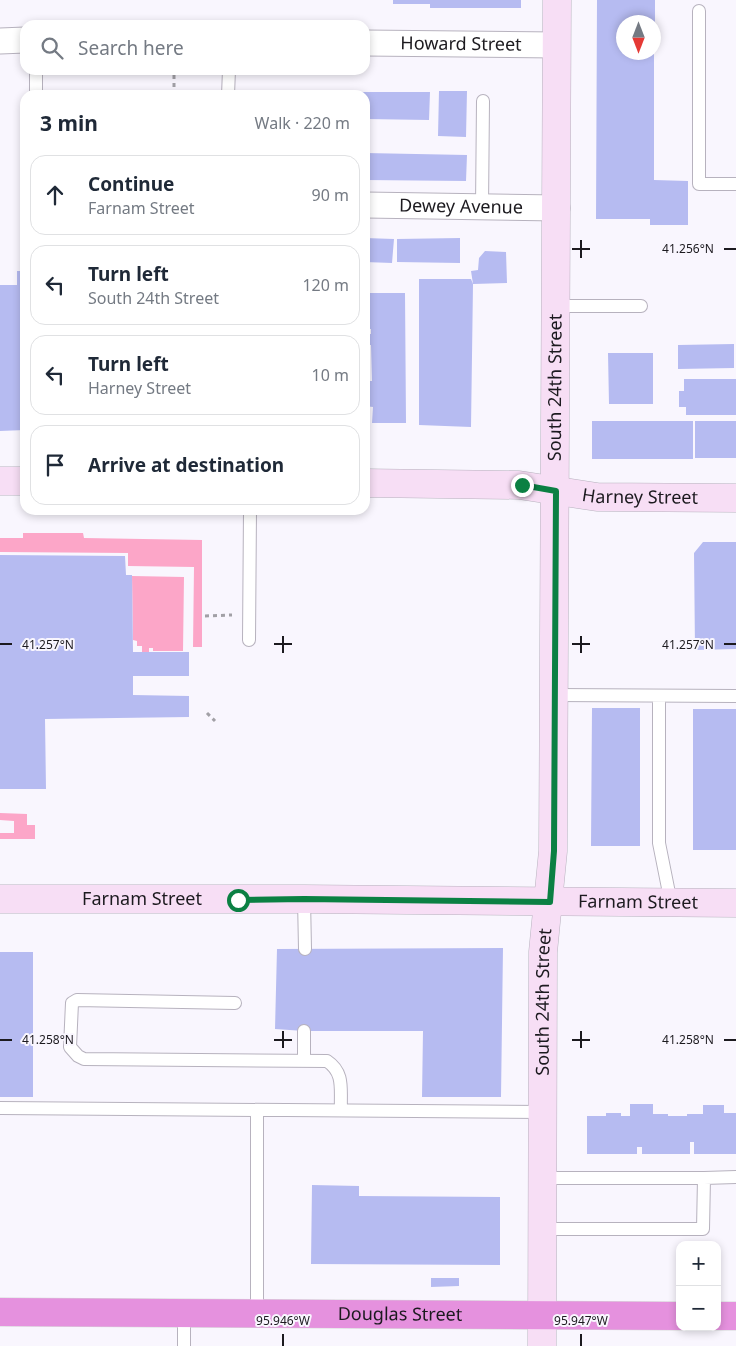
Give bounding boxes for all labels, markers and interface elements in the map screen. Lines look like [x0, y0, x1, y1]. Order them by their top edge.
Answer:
north arrow [616, 15, 661, 60]
search box [20, 20, 370, 75]
street label: Howard Street [400, 30, 522, 56]
icon: search [38, 34, 66, 62]
text: Search here [78, 35, 184, 61]
text: 3 min [40, 109, 98, 137]
text: Walk · 220 m [255, 112, 350, 134]
text: Continue [88, 171, 174, 197]
icon: ahead [41, 181, 69, 209]
text: 90 m [312, 184, 349, 206]
street label: Dewey Avenue [399, 193, 523, 218]
text: Farnam Street [88, 197, 195, 219]
text: 41.256°N [662, 240, 714, 257]
text: Turn left [88, 261, 169, 287]
icon: left [41, 271, 69, 299]
text: 120 m [302, 274, 349, 296]
text: South 24th Street [88, 287, 219, 309]
street label: South 24th Street [542, 313, 567, 461]
text: Turn left [88, 351, 169, 377]
icon: left [41, 361, 69, 389]
text: 10 m [312, 364, 349, 386]
text: Harney Street [88, 377, 191, 399]
icon: arrive [41, 451, 69, 479]
text: Arrive at destination [88, 452, 284, 478]
route end [511, 474, 534, 497]
street label: Harney Street [581, 482, 699, 509]
text: 41.257°N [22, 636, 74, 653]
text: 41.257°N [662, 636, 714, 653]
street label: Farnam Street [82, 886, 202, 910]
route start [227, 889, 250, 912]
street label: Farnam Street [578, 889, 699, 914]
street label: South 24th Street [530, 927, 556, 1076]
text: 41.258°N [22, 1031, 74, 1048]
text: 41.258°N [662, 1031, 714, 1048]
map controls [676, 1241, 721, 1331]
button: + [676, 1241, 721, 1286]
button: − [676, 1286, 721, 1331]
street label: Douglas Street [338, 1301, 463, 1326]
text: 95.946°W [256, 1312, 310, 1329]
text: 95.947°W [554, 1312, 608, 1329]

